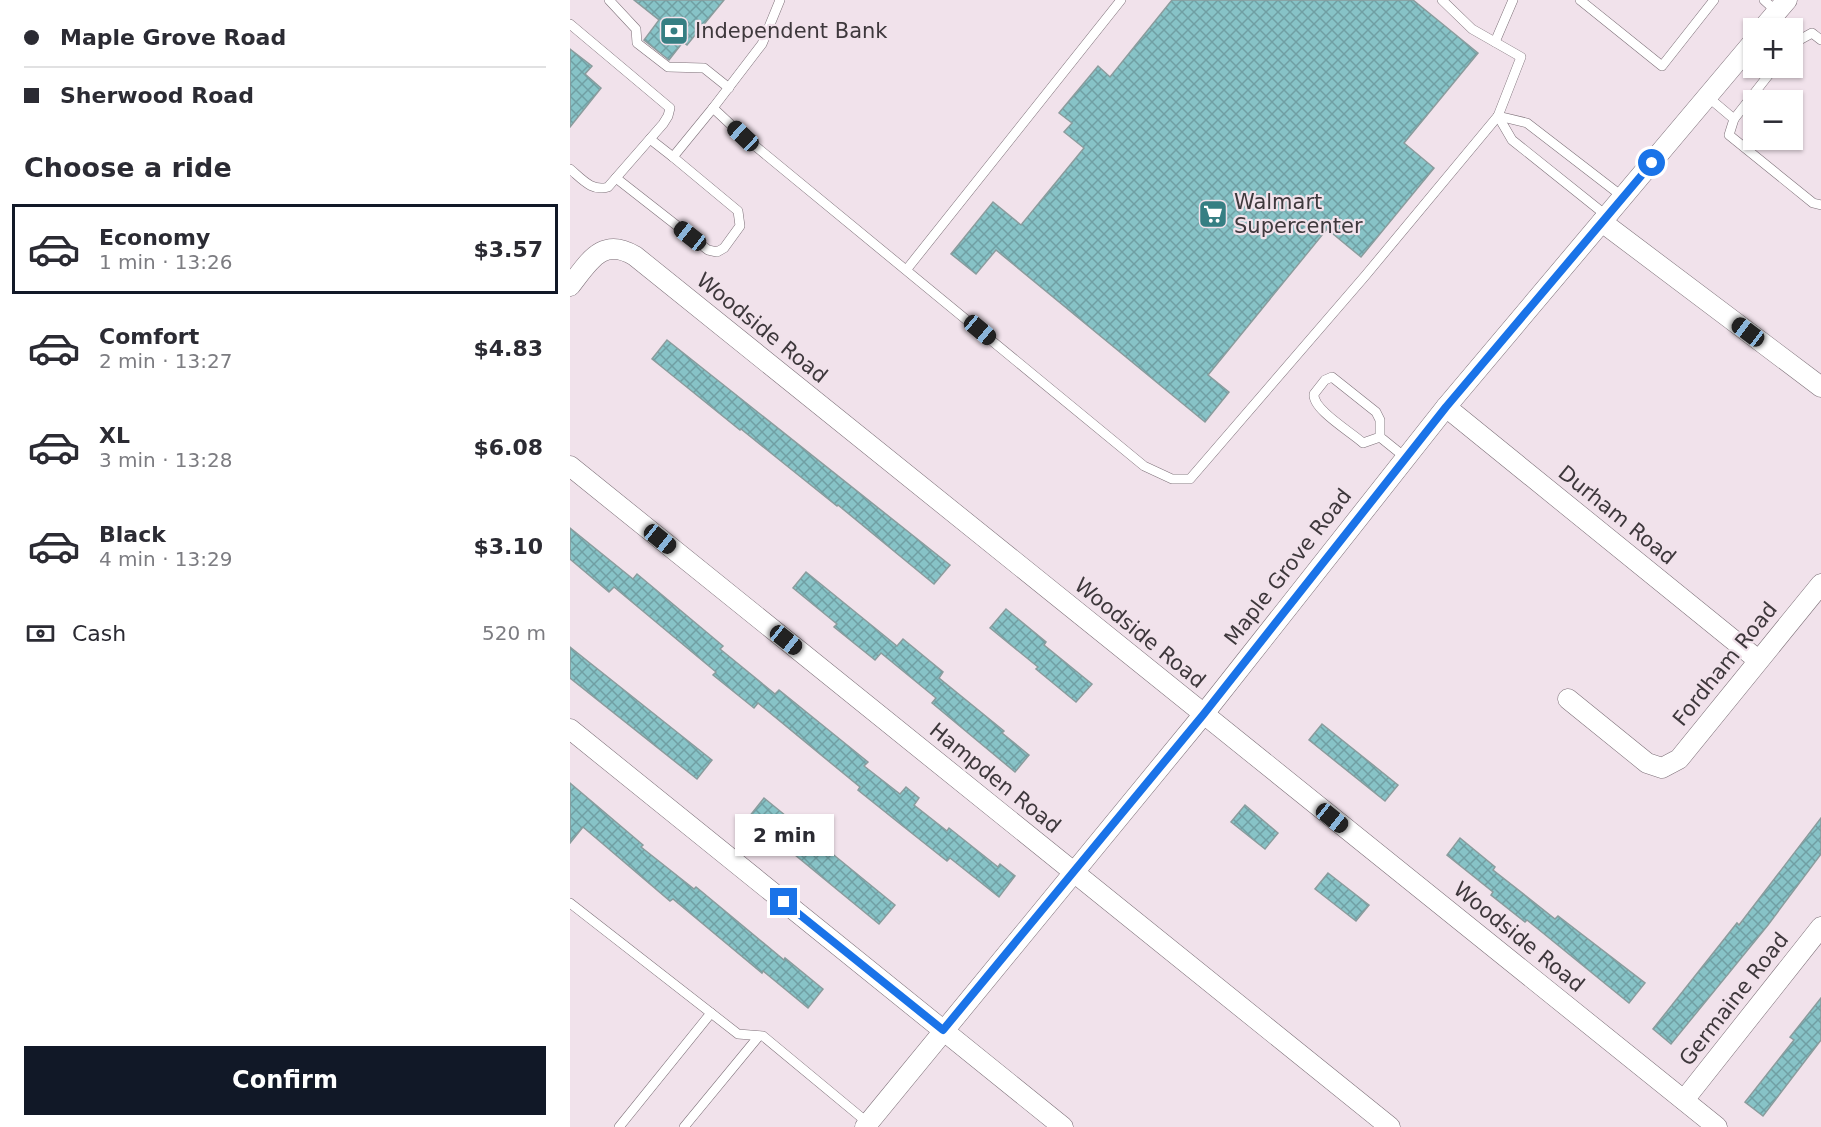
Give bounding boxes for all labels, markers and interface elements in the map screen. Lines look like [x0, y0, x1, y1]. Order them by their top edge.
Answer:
bank icon: Independent Bank [658, 15, 690, 47]
map controls [1743, 18, 1803, 150]
button: + [1743, 18, 1803, 78]
place label: Independent Bank [695, 19, 888, 43]
text: Maple Grove Road [60, 25, 286, 50]
text: Sherwood Road [60, 83, 254, 108]
button: − [1743, 90, 1803, 150]
car [724, 117, 762, 155]
route start [1638, 149, 1665, 176]
text: Choose a ride [24, 152, 232, 183]
place label: Walmart Supercenter [1234, 190, 1363, 238]
supermarket icon: Walmart Supercenter [1197, 198, 1229, 230]
car [670, 218, 710, 254]
icon: car [27, 222, 81, 276]
text: Economy [99, 225, 210, 250]
text: $3.57 [473, 237, 543, 262]
text: 1 min · 13:26 [99, 250, 233, 274]
street label: Woodside Road [692, 268, 832, 388]
car [960, 312, 1000, 348]
car [1728, 314, 1768, 350]
icon: car [27, 321, 81, 375]
text: Comfort [99, 324, 199, 349]
text: $4.83 [473, 336, 543, 361]
text: 2 min · 13:27 [99, 349, 233, 373]
icon: car [27, 420, 81, 474]
text: XL [99, 423, 130, 448]
text: $6.08 [473, 435, 543, 460]
text: 3 min · 13:28 [99, 448, 233, 472]
street label: Durham Road [1554, 460, 1680, 570]
street label: Maple Grove Road [1220, 484, 1356, 650]
icon: car [27, 519, 81, 573]
car [640, 521, 680, 557]
text: Black [99, 522, 166, 547]
text: $3.10 [473, 534, 543, 559]
text: 4 min · 13:29 [99, 547, 233, 571]
street label: Woodside Road [1070, 573, 1210, 693]
street label: Fordham Road [1668, 597, 1782, 731]
icon: cash [24, 617, 57, 650]
text: Cash [72, 621, 126, 646]
text: 520 m [482, 621, 546, 645]
car [766, 622, 806, 658]
street label: Hampden Road [925, 718, 1065, 838]
car [1312, 800, 1352, 836]
callout: 2 min [734, 815, 834, 857]
text: 2 min [753, 823, 816, 847]
street label: Woodside Road [1449, 877, 1589, 997]
route end [770, 888, 797, 915]
street label: Germaine Road [1675, 928, 1793, 1070]
button: Confirm [24, 1046, 546, 1115]

